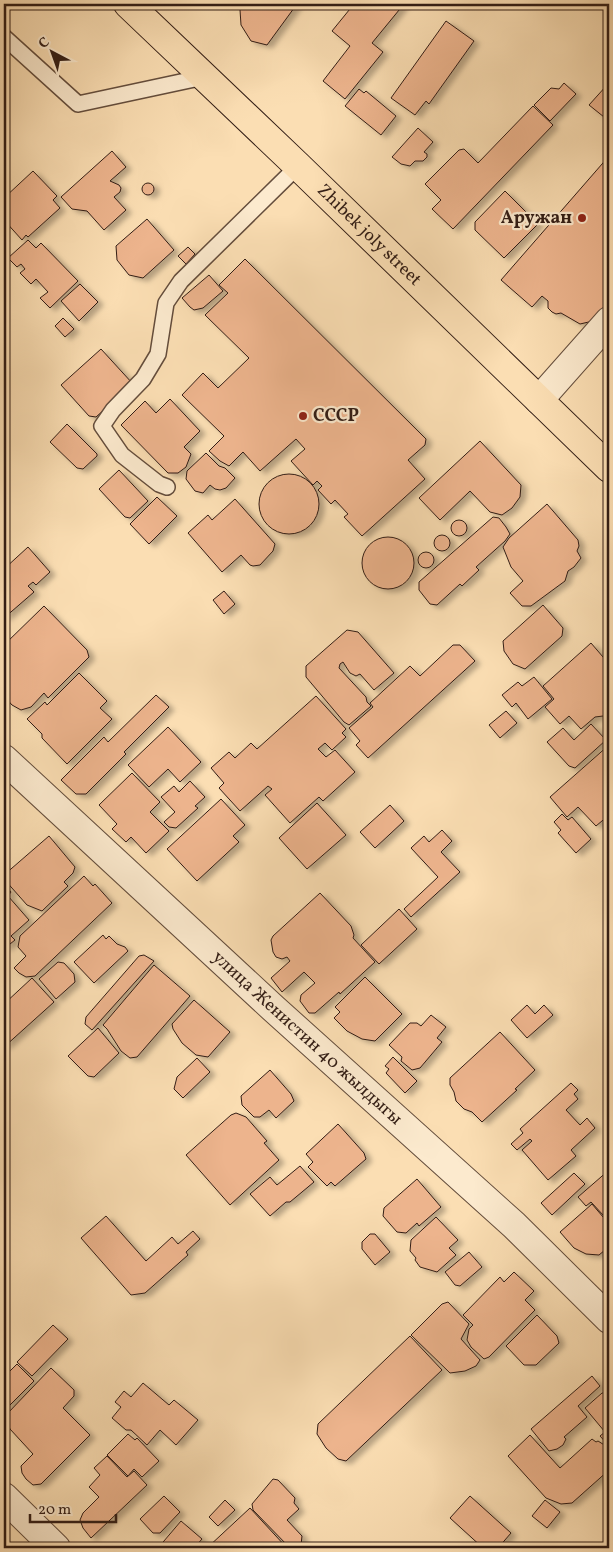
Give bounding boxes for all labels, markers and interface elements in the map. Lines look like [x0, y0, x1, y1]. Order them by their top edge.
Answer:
north arrow [28, 28, 78, 78]
text: С [35, 33, 54, 53]
street label: Zhibek joly street [311, 178, 427, 292]
place label: Аружан [501, 206, 572, 231]
marker: Аружан [576, 212, 588, 224]
place label: СССР [313, 404, 359, 429]
marker: СССР [297, 410, 309, 422]
street label: улица Женистин 40 жылдыгы [207, 945, 408, 1131]
scale bar [30, 1492, 116, 1524]
text: 20 m [38, 1500, 71, 1521]

